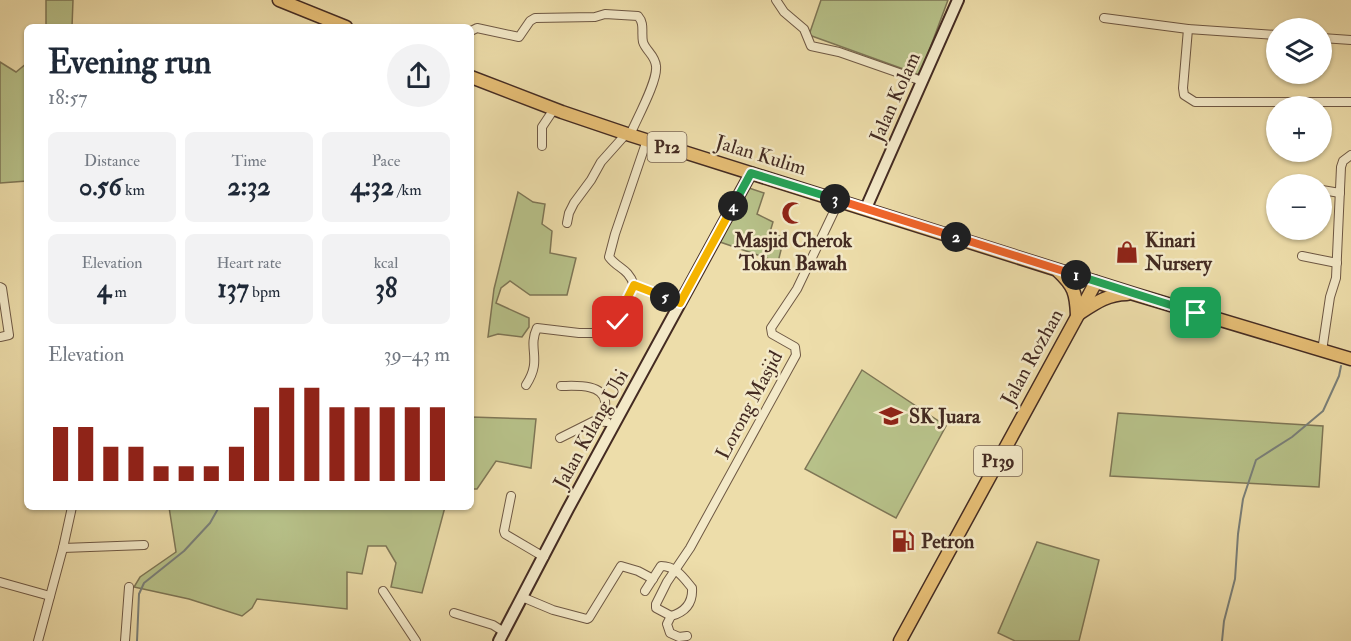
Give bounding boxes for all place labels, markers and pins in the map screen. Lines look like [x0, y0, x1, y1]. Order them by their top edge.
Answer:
pin: 3 [820, 184, 850, 214]
pin: 4 [718, 191, 748, 221]
mosque icon: Masjid Cherok Tokun Bawah [780, 200, 806, 226]
pin: 2 [941, 222, 971, 252]
place label: Masjid Cherok Tokun Bawah [733, 228, 853, 276]
place label: Kinari Nursery [1144, 228, 1213, 277]
shop icon: Kinari Nursery [1114, 239, 1140, 265]
pin: 1 [1061, 260, 1091, 290]
pin: 5 [650, 282, 680, 312]
pin [1170, 287, 1221, 338]
pin [592, 296, 643, 347]
school or university icon: SK Juara [878, 403, 904, 429]
place label: SK Juara [909, 404, 981, 429]
fuel station icon: Petron [890, 528, 916, 554]
place label: Petron [921, 529, 975, 554]

